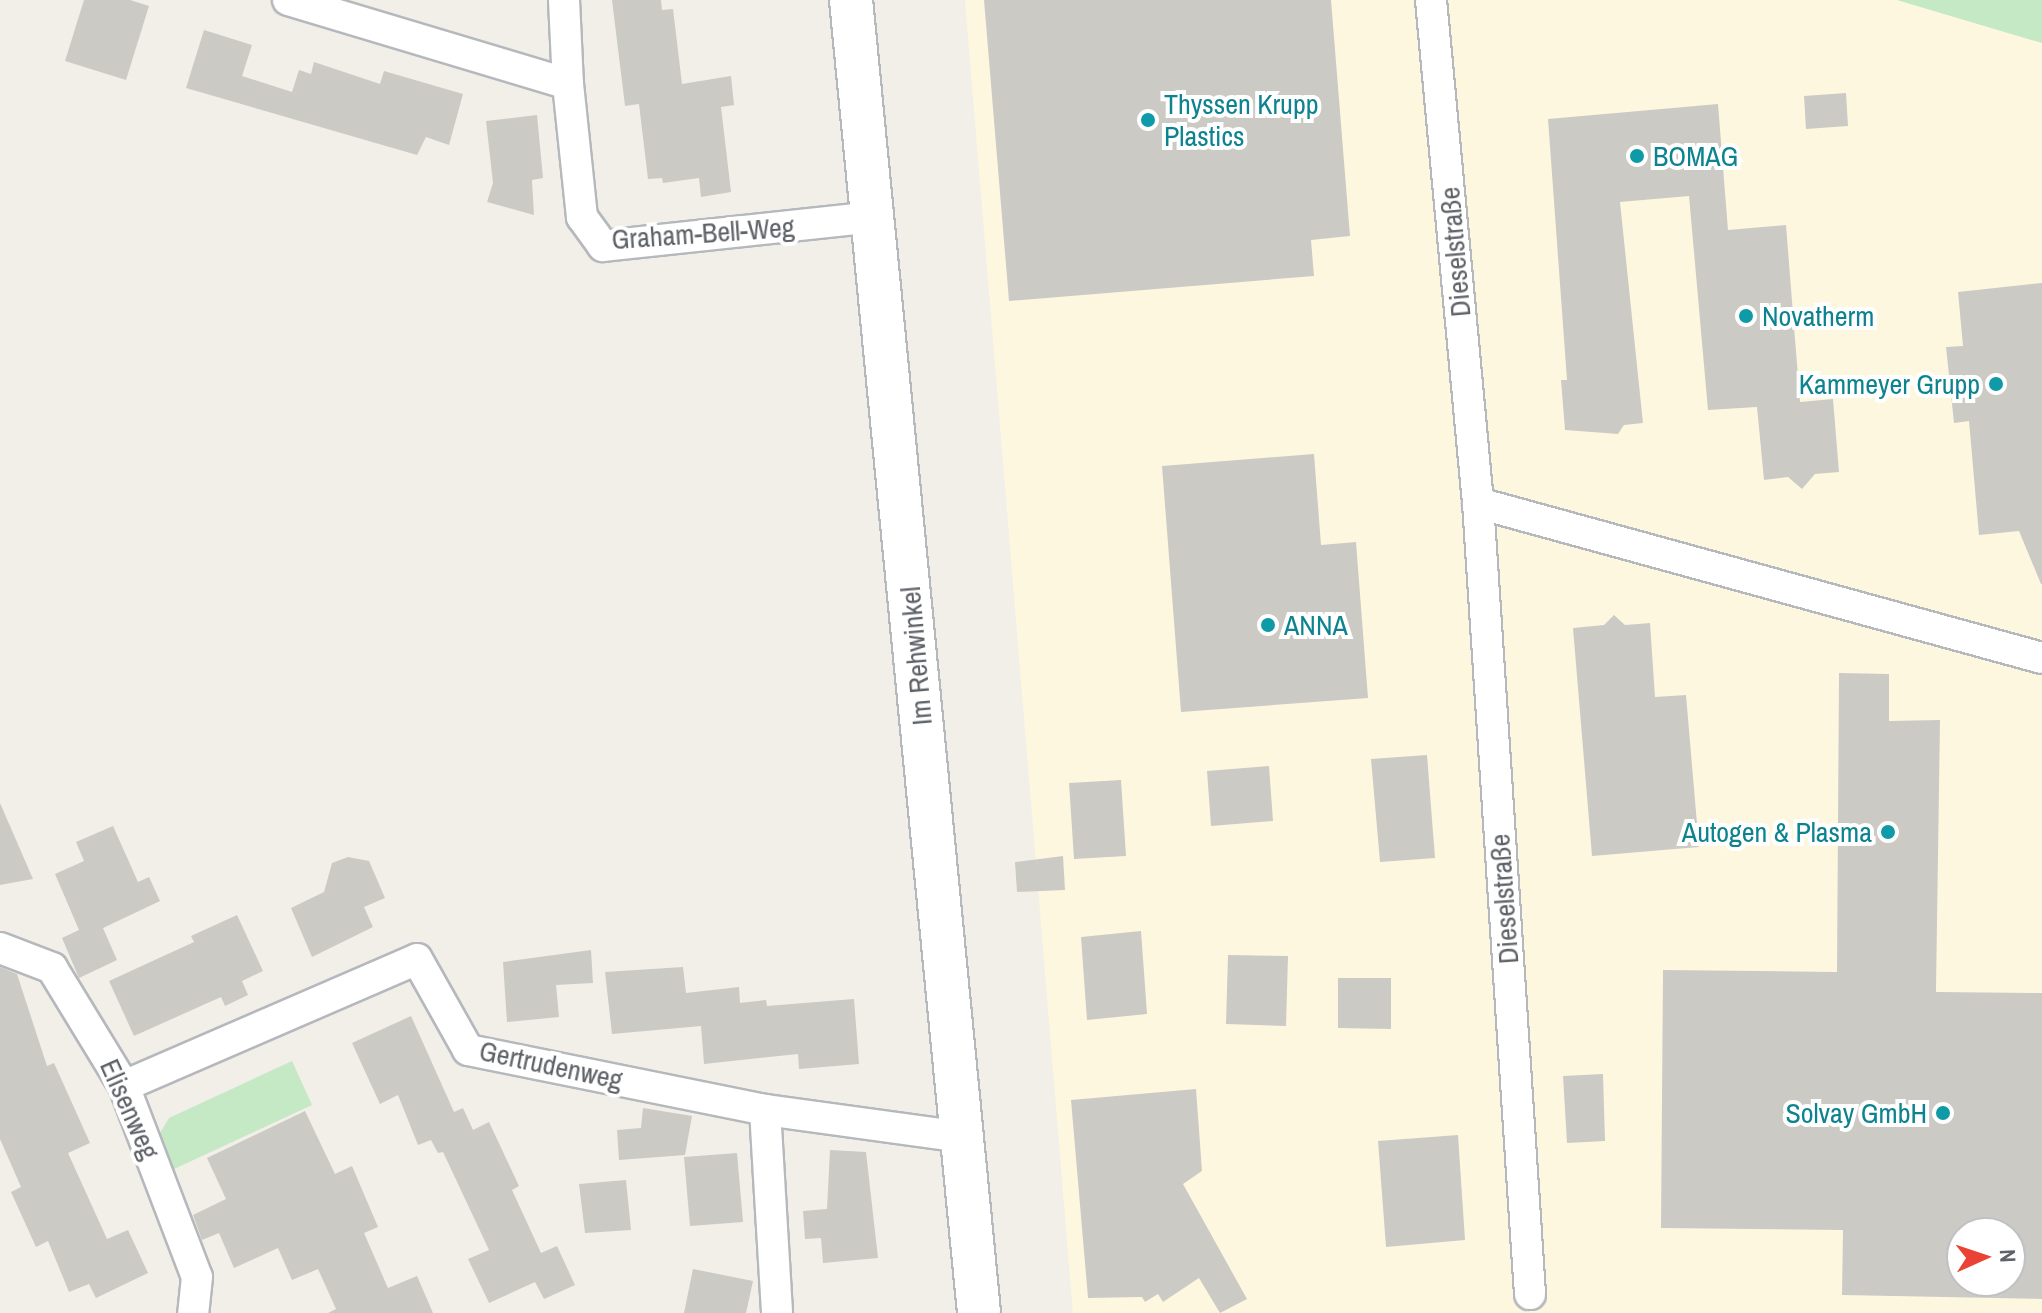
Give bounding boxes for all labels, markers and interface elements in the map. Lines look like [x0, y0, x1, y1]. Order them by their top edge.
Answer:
place label: Thyssen Krupp Plastics [1164, 87, 1318, 153]
marker: Thyssen Krupp Plastics [1139, 111, 1157, 129]
place label: BOMAG [1653, 139, 1738, 173]
marker: BOMAG [1628, 147, 1646, 165]
street label: Dieselstraße [1433, 186, 1477, 318]
street label: Graham-Bell-Weg [610, 210, 796, 256]
place label: Novatherm [1762, 299, 1874, 333]
marker: Novatherm [1737, 307, 1755, 325]
place label: Kammeyer Grupp [1799, 367, 1980, 401]
marker: Kammeyer Grupp [1987, 375, 2005, 393]
street label: Im Rehwinkel [893, 585, 939, 727]
place label: ANNA [1284, 608, 1348, 642]
marker: ANNA [1259, 616, 1277, 634]
place label: Autogen & Plasma [1682, 815, 1872, 849]
marker: Autogen & Plasma [1879, 823, 1897, 841]
street label: Dieselstraße [1483, 833, 1525, 965]
street label: Gertrudenweg [476, 1033, 626, 1097]
street label: Elisenweg [93, 1054, 167, 1164]
place label: Solvay GmbH [1785, 1096, 1927, 1130]
marker: Solvay GmbH [1934, 1104, 1952, 1122]
north arrow [1946, 1217, 2026, 1297]
text: N [1993, 1249, 2023, 1263]

